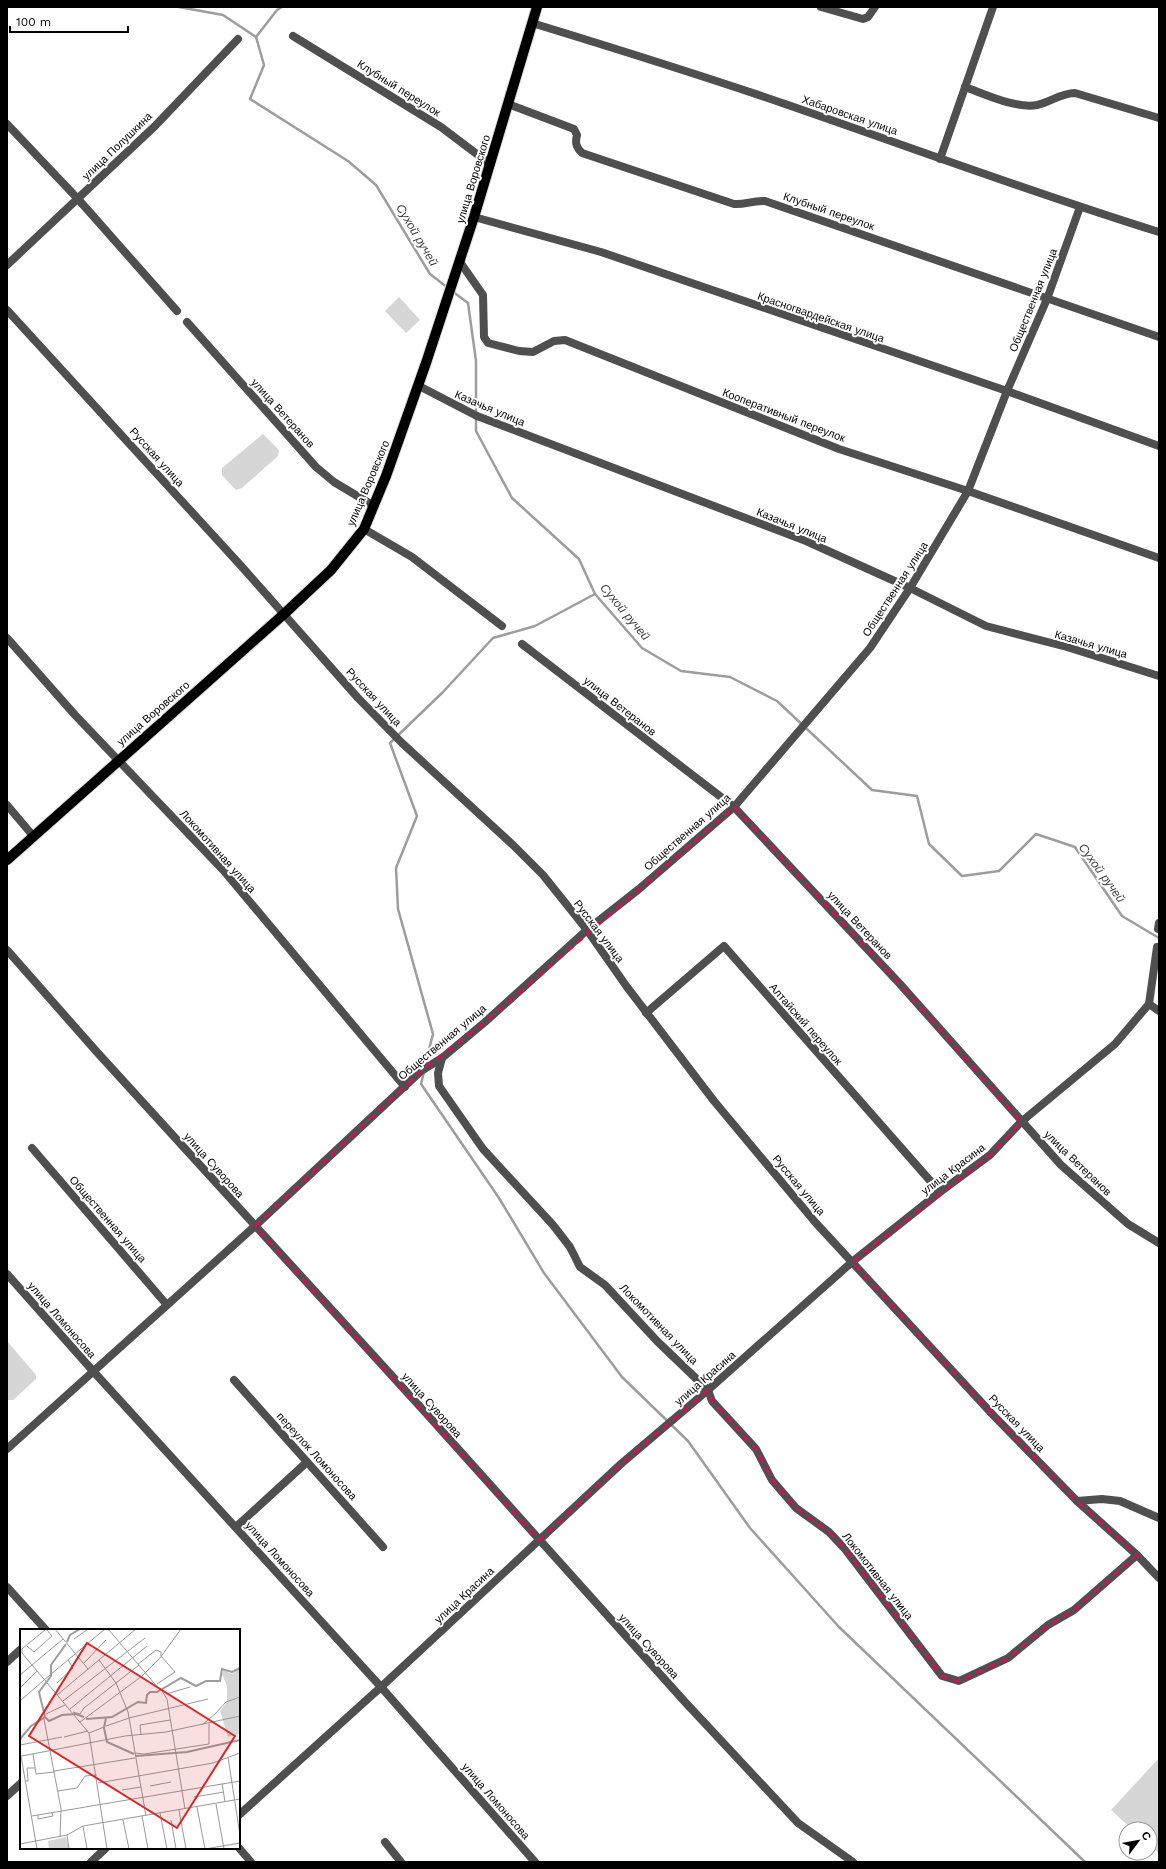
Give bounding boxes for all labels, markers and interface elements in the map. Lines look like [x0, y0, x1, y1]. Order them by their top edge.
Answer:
scale bar [10, 8, 128, 34]
text: 100 m [16, 15, 51, 29]
street label: Клубный переулок [355, 58, 443, 119]
street label: Хабаровская улица [800, 93, 900, 138]
street label: улица Полушкина [80, 109, 155, 183]
street label: улица Воровского [454, 133, 493, 225]
street label: Клубный переулок [782, 190, 876, 233]
water label: Сухой ручей [393, 202, 441, 269]
street label: Общественная улица [1007, 246, 1061, 354]
street label: Красногвардейская улица [756, 290, 887, 346]
street label: улица Ветеранов [248, 376, 317, 451]
street label: Кооперативный переулок [721, 386, 847, 445]
street label: Казачья улица [453, 388, 528, 429]
street label: Русская улица [127, 425, 187, 490]
street label: улица Воровского [345, 438, 392, 528]
street label: Казачья улица [755, 505, 830, 546]
street label: Общественная улица [860, 539, 931, 639]
water label: Сухой ручей [597, 581, 653, 643]
street label: Казачья улица [1053, 628, 1129, 661]
street label: Русская улица [343, 666, 405, 730]
street label: улица Ветеранов [581, 674, 659, 739]
street label: улица Воровского [114, 678, 192, 748]
street label: Общественная улица [641, 791, 734, 874]
street label: Локомотивная улица [177, 807, 259, 896]
water label: Сухой ручей [1076, 841, 1128, 906]
street label: улица Ветеранов [825, 889, 895, 962]
street label: Русская улица [571, 898, 627, 966]
street label: Алтайский переулок [767, 981, 845, 1068]
street label: Общественная улица [396, 1001, 489, 1083]
street label: улица Ветеранов [1041, 1128, 1114, 1199]
street label: улица Суворова [181, 1130, 247, 1201]
street label: улица Красина [919, 1141, 988, 1198]
street label: Русская улица [770, 1152, 828, 1219]
street label: Общественная улица [66, 1173, 149, 1266]
street label: улица Ломоносова [25, 1280, 99, 1362]
street label: Локомотивная улица [617, 1281, 701, 1368]
street label: улица Красина [672, 1348, 739, 1408]
street label: улица Суворова [399, 1370, 465, 1441]
street label: Русская улица [986, 1392, 1048, 1455]
street label: переулок Ломоносова [274, 1410, 360, 1503]
street label: улица Ломоносова [242, 1519, 317, 1600]
street label: Локомотивная улица [840, 1530, 916, 1623]
street label: улица Красина [432, 1564, 497, 1626]
street label: улица Суворова [616, 1611, 682, 1682]
inset map [20, 1629, 240, 1849]
street label: улица Ломоносова [459, 1761, 533, 1843]
north arrow [1118, 1821, 1158, 1861]
text: С [1138, 1829, 1154, 1843]

